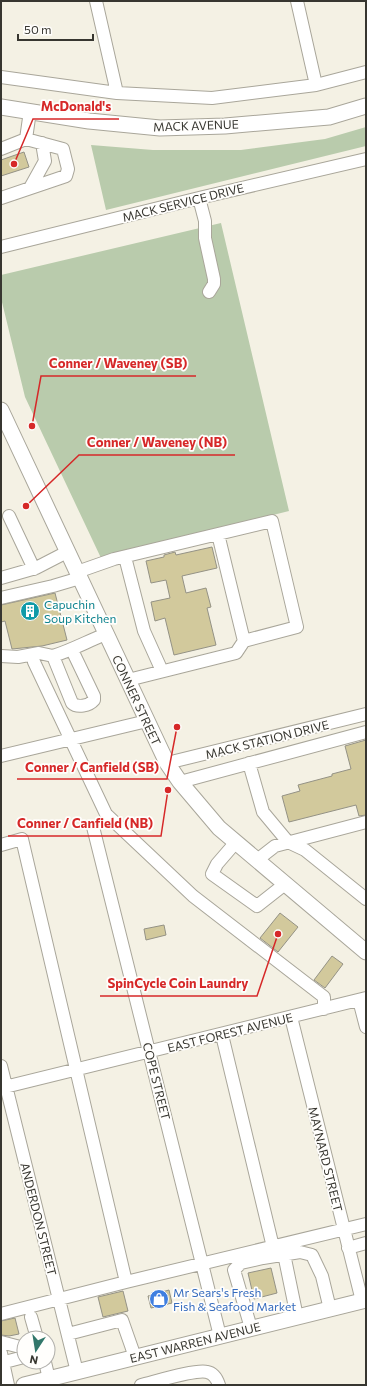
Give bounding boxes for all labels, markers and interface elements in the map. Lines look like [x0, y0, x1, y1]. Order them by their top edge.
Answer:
scale bar [18, 16, 93, 42]
text: 50 m [24, 22, 52, 36]
callout: McDonald's [33, 94, 119, 119]
text: McDonald's [41, 98, 111, 114]
street label: MACK AVENUE [153, 117, 239, 133]
street label: MACK SERVICE DRIVE [121, 180, 245, 224]
callout: Conner / Waveney (SB) [41, 351, 196, 376]
text: Conner / Waveney (SB) [49, 355, 187, 371]
callout: Conner / Waveney (NB) [79, 430, 235, 455]
text: Conner / Waveney (NB) [87, 434, 227, 450]
place label: Capuchin Soup Kitchen [44, 597, 116, 625]
building icon: Capuchin Soup Kitchen [19, 600, 41, 622]
street label: CONNER STREET [110, 653, 164, 748]
street label: MACK STATION DRIVE [204, 717, 330, 761]
callout: Conner / Canfield (SB) [17, 754, 167, 779]
text: Conner / Canfield (SB) [25, 759, 159, 775]
callout: Conner / Canfield (NB) [8, 811, 161, 836]
text: Conner / Canfield (NB) [17, 815, 153, 831]
callout: SpinCycle Coin Laundry [100, 971, 257, 996]
text: SpinCycle Coin Laundry [107, 975, 249, 991]
street label: EAST FOREST AVENUE [166, 1010, 294, 1054]
street label: COPE STREET [141, 1041, 173, 1122]
street label: MAYNARD STREET [306, 1105, 346, 1213]
street label: ANDERDON STREET [18, 1161, 60, 1277]
place label: Mr Sears's Fresh Fish & Seafood Market [173, 1285, 296, 1313]
shop icon: Mr Sears's Fresh Fish & Seafood Market [148, 1288, 170, 1310]
street label: EAST WARREN AVENUE [128, 1319, 262, 1365]
north arrow [16, 1330, 56, 1370]
text: N [28, 1353, 39, 1367]

